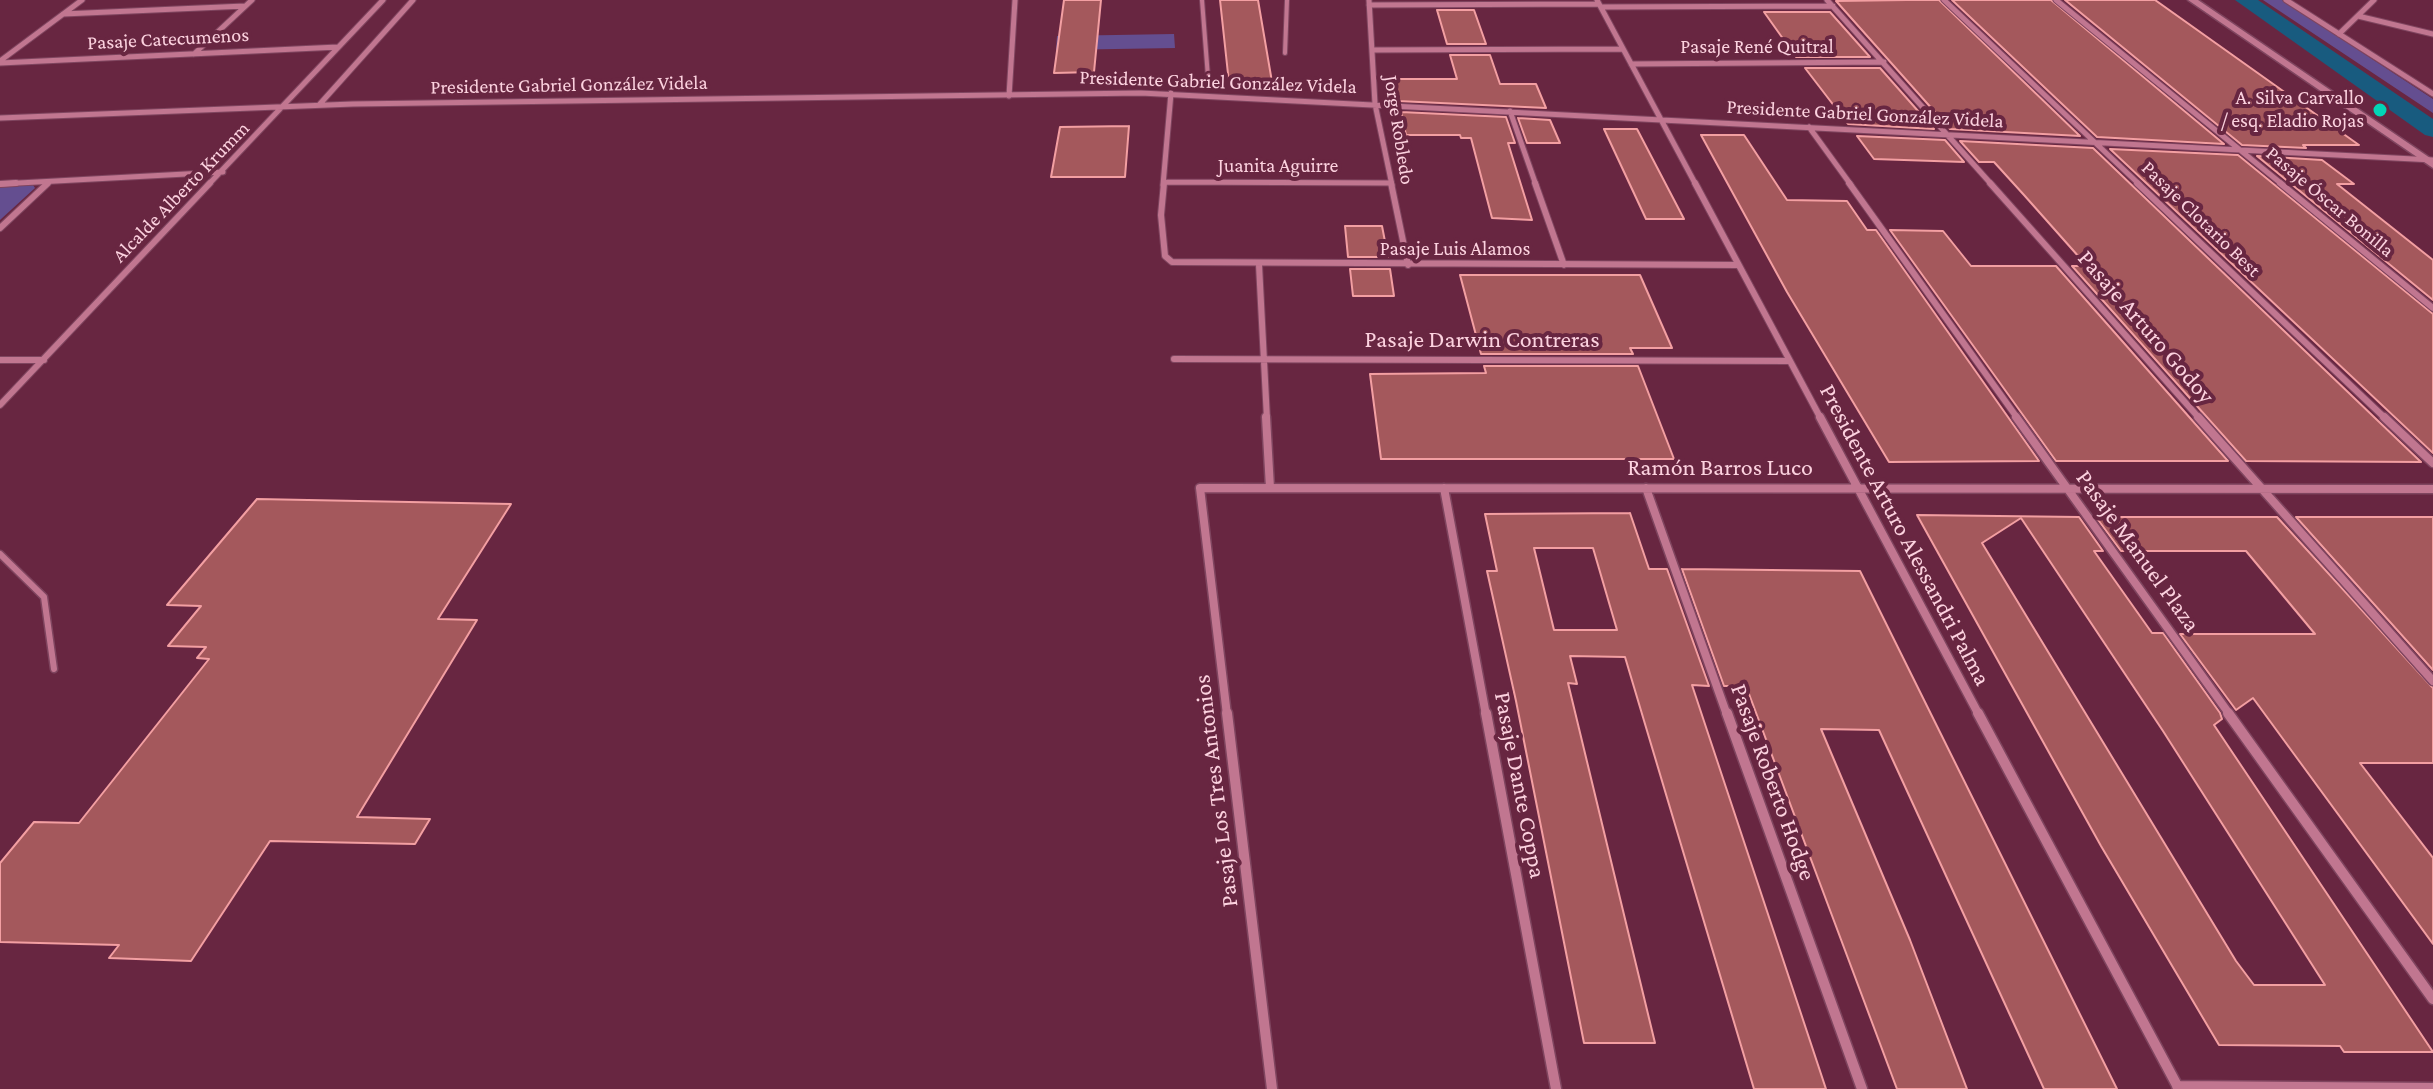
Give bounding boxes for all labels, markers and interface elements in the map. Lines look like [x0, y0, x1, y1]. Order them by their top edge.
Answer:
street label: Pasaje Catecumenos [86, 23, 250, 55]
street label: Pasaje René Quitral [1680, 35, 1834, 59]
street label: Presidente Gabriel González Videla [1079, 65, 1357, 99]
street label: Presidente Gabriel González Videla [430, 71, 708, 99]
street label: Jorge Robledo [1379, 74, 1419, 186]
place label: A. Silva Carvallo / esq. Eladio Rojas [2220, 86, 2364, 133]
street label: Presidente Gabriel González Videla [1726, 95, 2004, 133]
marker: A. Silva Carvallo / esq. Eladio Rojas [2371, 101, 2389, 119]
street label: Alcalde Alberto Krumm [107, 116, 255, 268]
street label: Pasaje Óscar Bonilla [2261, 141, 2399, 263]
street label: Juanita Aguirre [1218, 154, 1338, 178]
street label: Pasaje Clotario Best [2136, 156, 2266, 282]
street label: Pasaje Luis Alamos [1380, 237, 1530, 261]
street label: Pasaje Arturo Godoy [2071, 244, 2221, 410]
street label: Pasaje Darwin Contreras [1364, 326, 1600, 354]
street label: Presidente Arturo Alessandri Palma [1813, 379, 1997, 691]
street label: Ramón Barros Luco [1627, 454, 1813, 482]
street label: Pasaje Manuel Plaza [2070, 464, 2206, 638]
street label: Pasaje Los Tres Antonios [1187, 673, 1245, 909]
street label: Pasaje Roberto Hodge [1724, 680, 1822, 884]
street label: Pasaje Dante Coppa [1488, 689, 1552, 881]

